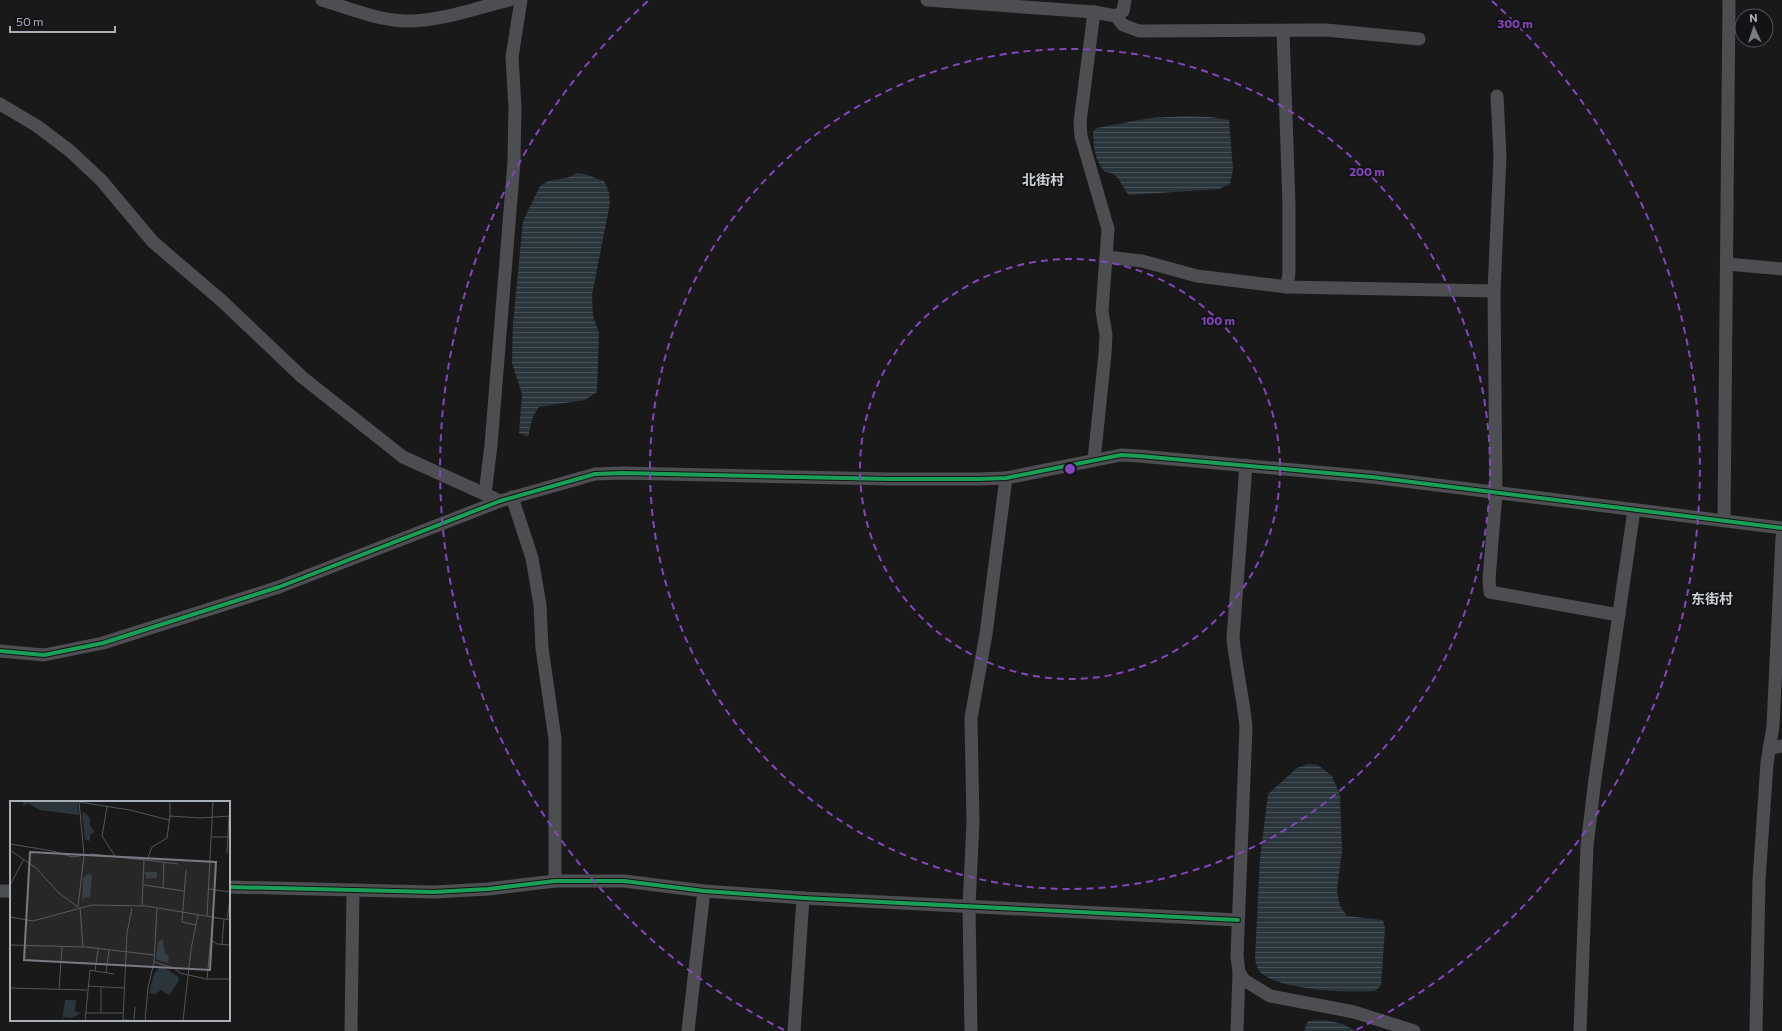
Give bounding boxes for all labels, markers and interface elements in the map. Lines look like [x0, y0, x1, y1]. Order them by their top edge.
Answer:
scale bar [10, 8, 115, 34]
north arrow [1734, 8, 1774, 48]
text: N [1749, 11, 1758, 24]
text: 50 m [16, 14, 44, 28]
text: 300 m [1497, 16, 1533, 30]
text: 200 m [1349, 164, 1385, 178]
district label: 北街村 [1022, 171, 1064, 188]
text: 100 m [1201, 313, 1235, 327]
centre of rings [1063, 462, 1077, 476]
district label: 东街村 [1691, 590, 1733, 607]
inset map [10, 801, 230, 1021]

